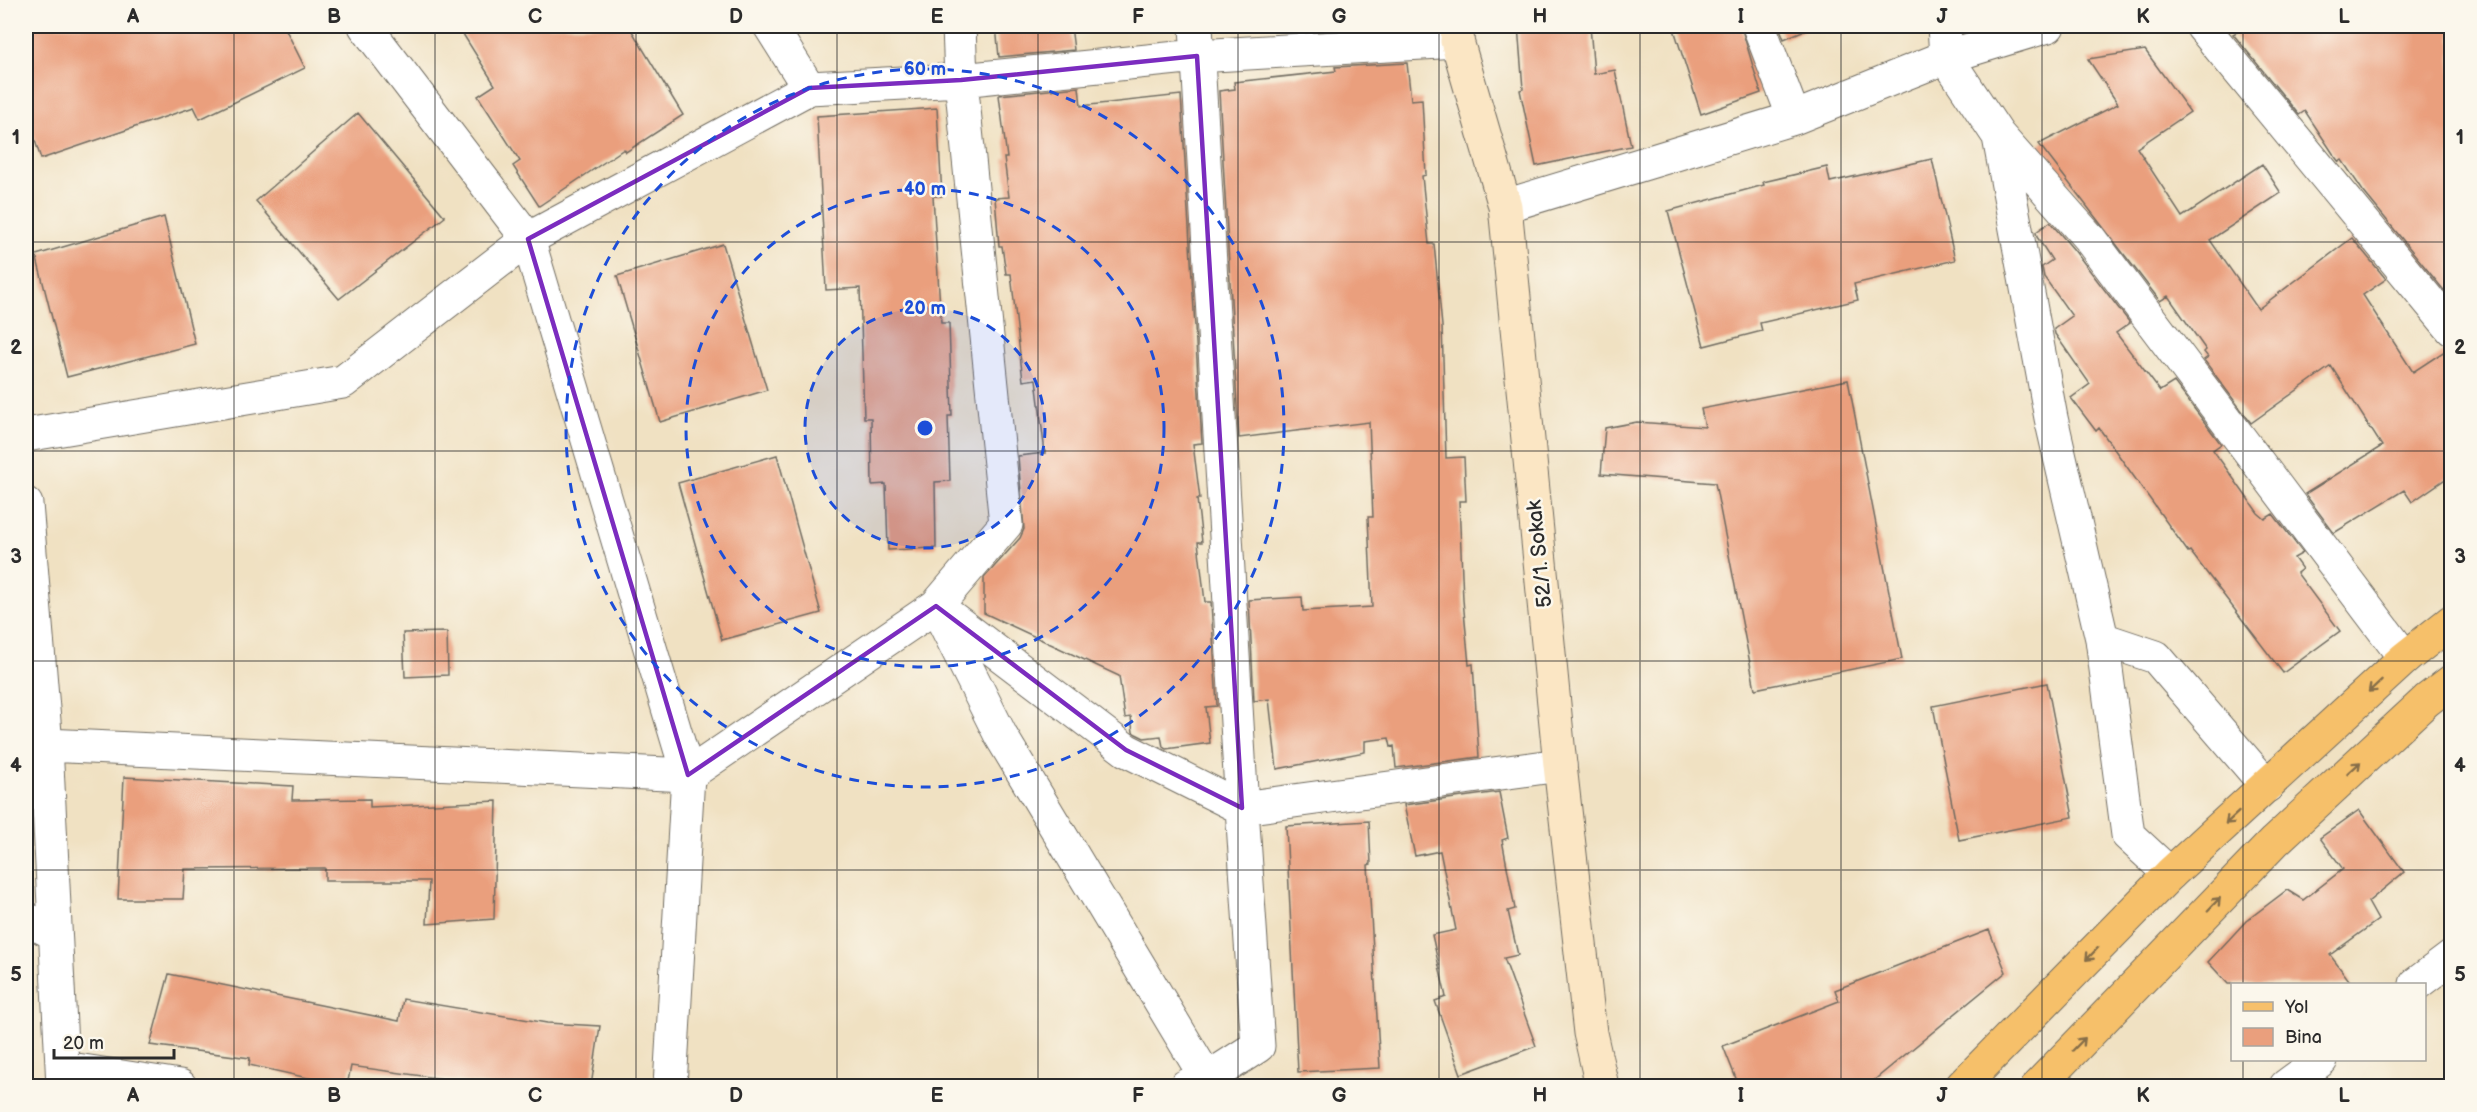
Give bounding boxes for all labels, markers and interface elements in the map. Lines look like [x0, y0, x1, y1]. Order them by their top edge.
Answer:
text: A [126, 5, 140, 29]
text: B [327, 5, 341, 29]
text: C [528, 5, 542, 29]
text: D [729, 5, 743, 29]
text: E [931, 5, 944, 29]
text: F [1132, 5, 1144, 29]
text: G [1332, 5, 1347, 29]
text: H [1533, 5, 1547, 29]
text: I [1738, 5, 1744, 29]
text: J [1937, 5, 1949, 29]
text: K [2136, 5, 2150, 29]
text: L [2338, 5, 2350, 29]
text: 60 m [904, 59, 946, 80]
text: 1 [12, 126, 20, 150]
text: 1 [2456, 126, 2464, 150]
text: 40 m [904, 179, 946, 200]
text: 20 m [904, 298, 946, 319]
text: 2 [10, 336, 22, 360]
text: 2 [2454, 336, 2466, 360]
centre of rings [915, 418, 935, 438]
street label: 52/1. Sokak [1521, 498, 1558, 609]
text: 3 [10, 545, 22, 569]
text: 3 [2454, 545, 2466, 569]
one-way arrow [2368, 679, 2383, 693]
text: 4 [10, 754, 22, 778]
text: 4 [2454, 754, 2466, 778]
one-way arrow [2346, 761, 2361, 775]
one-way arrow [2224, 811, 2239, 825]
one-way arrow [2207, 896, 2221, 911]
one-way arrow [2085, 946, 2099, 961]
text: 5 [10, 963, 22, 987]
text: 5 [2454, 963, 2466, 987]
legend [2231, 983, 2426, 1061]
text: Yol [2284, 997, 2308, 1018]
scale bar [54, 1022, 174, 1060]
text: Bina [2285, 1027, 2322, 1048]
text: 20 m [63, 1033, 104, 1054]
one-way arrow [2072, 1037, 2086, 1052]
text: A [126, 1084, 140, 1108]
text: B [327, 1084, 341, 1108]
text: C [528, 1084, 542, 1108]
text: D [729, 1084, 743, 1108]
text: E [931, 1084, 944, 1108]
text: F [1132, 1084, 1144, 1108]
text: G [1332, 1084, 1347, 1108]
text: H [1533, 1084, 1547, 1108]
text: I [1738, 1084, 1744, 1108]
text: J [1937, 1084, 1949, 1108]
text: K [2136, 1084, 2150, 1108]
text: L [2338, 1084, 2350, 1108]

